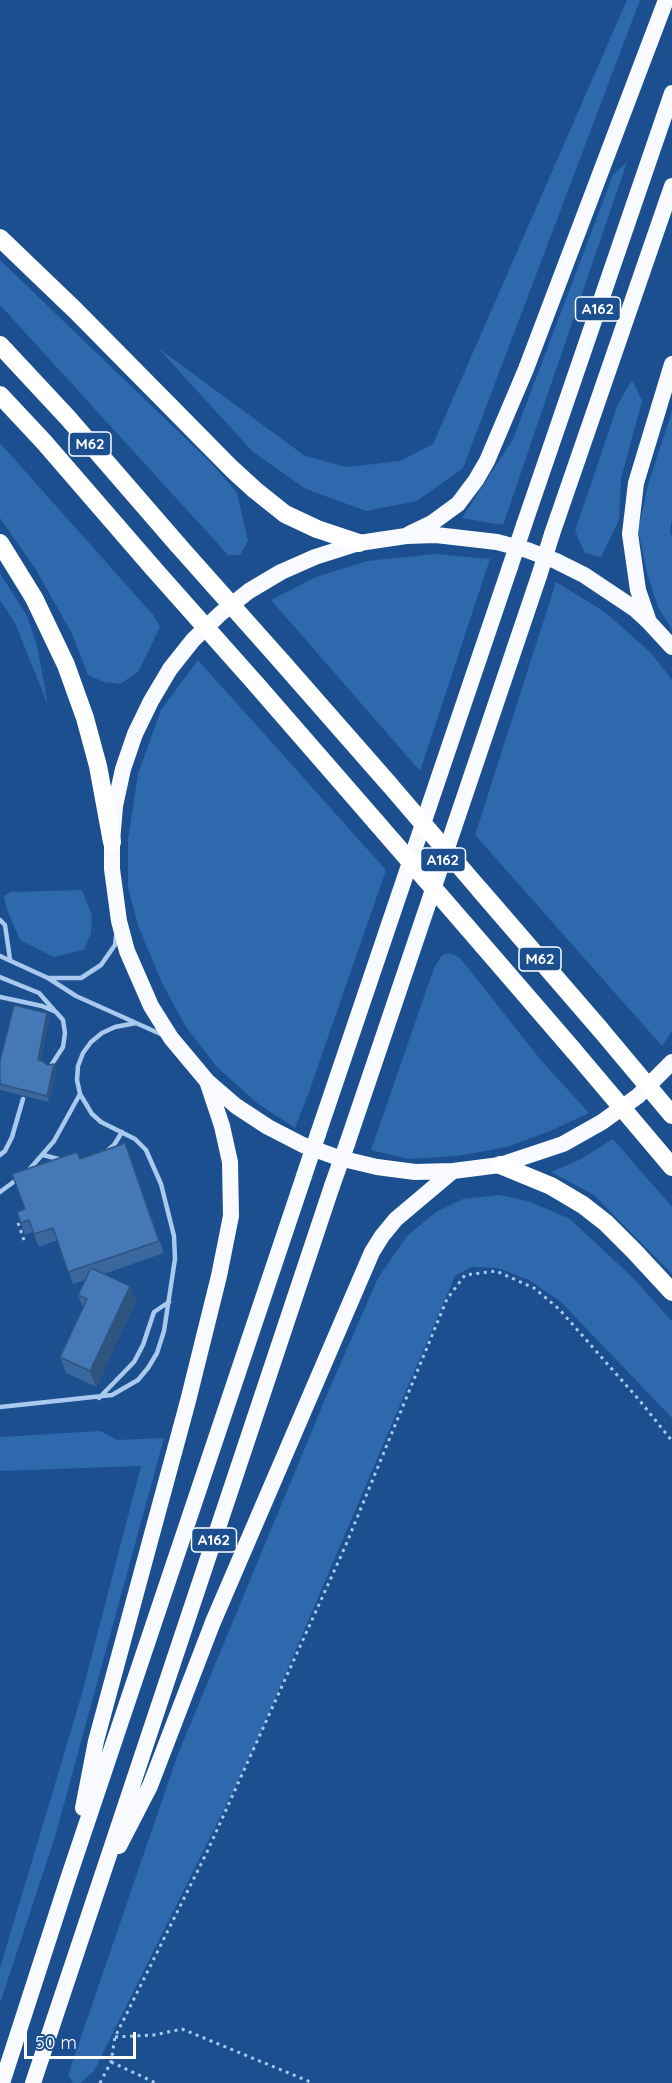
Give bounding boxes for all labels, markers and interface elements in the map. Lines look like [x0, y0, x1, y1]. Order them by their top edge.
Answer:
road number: A162 [576, 297, 620, 321]
road number: M62 [69, 432, 111, 456]
road number: A162 [420, 848, 466, 872]
road number: M62 [519, 947, 561, 971]
road number: A162 [192, 1528, 236, 1552]
scale bar [27, 2020, 140, 2058]
text: 50 m [35, 2031, 77, 2054]

